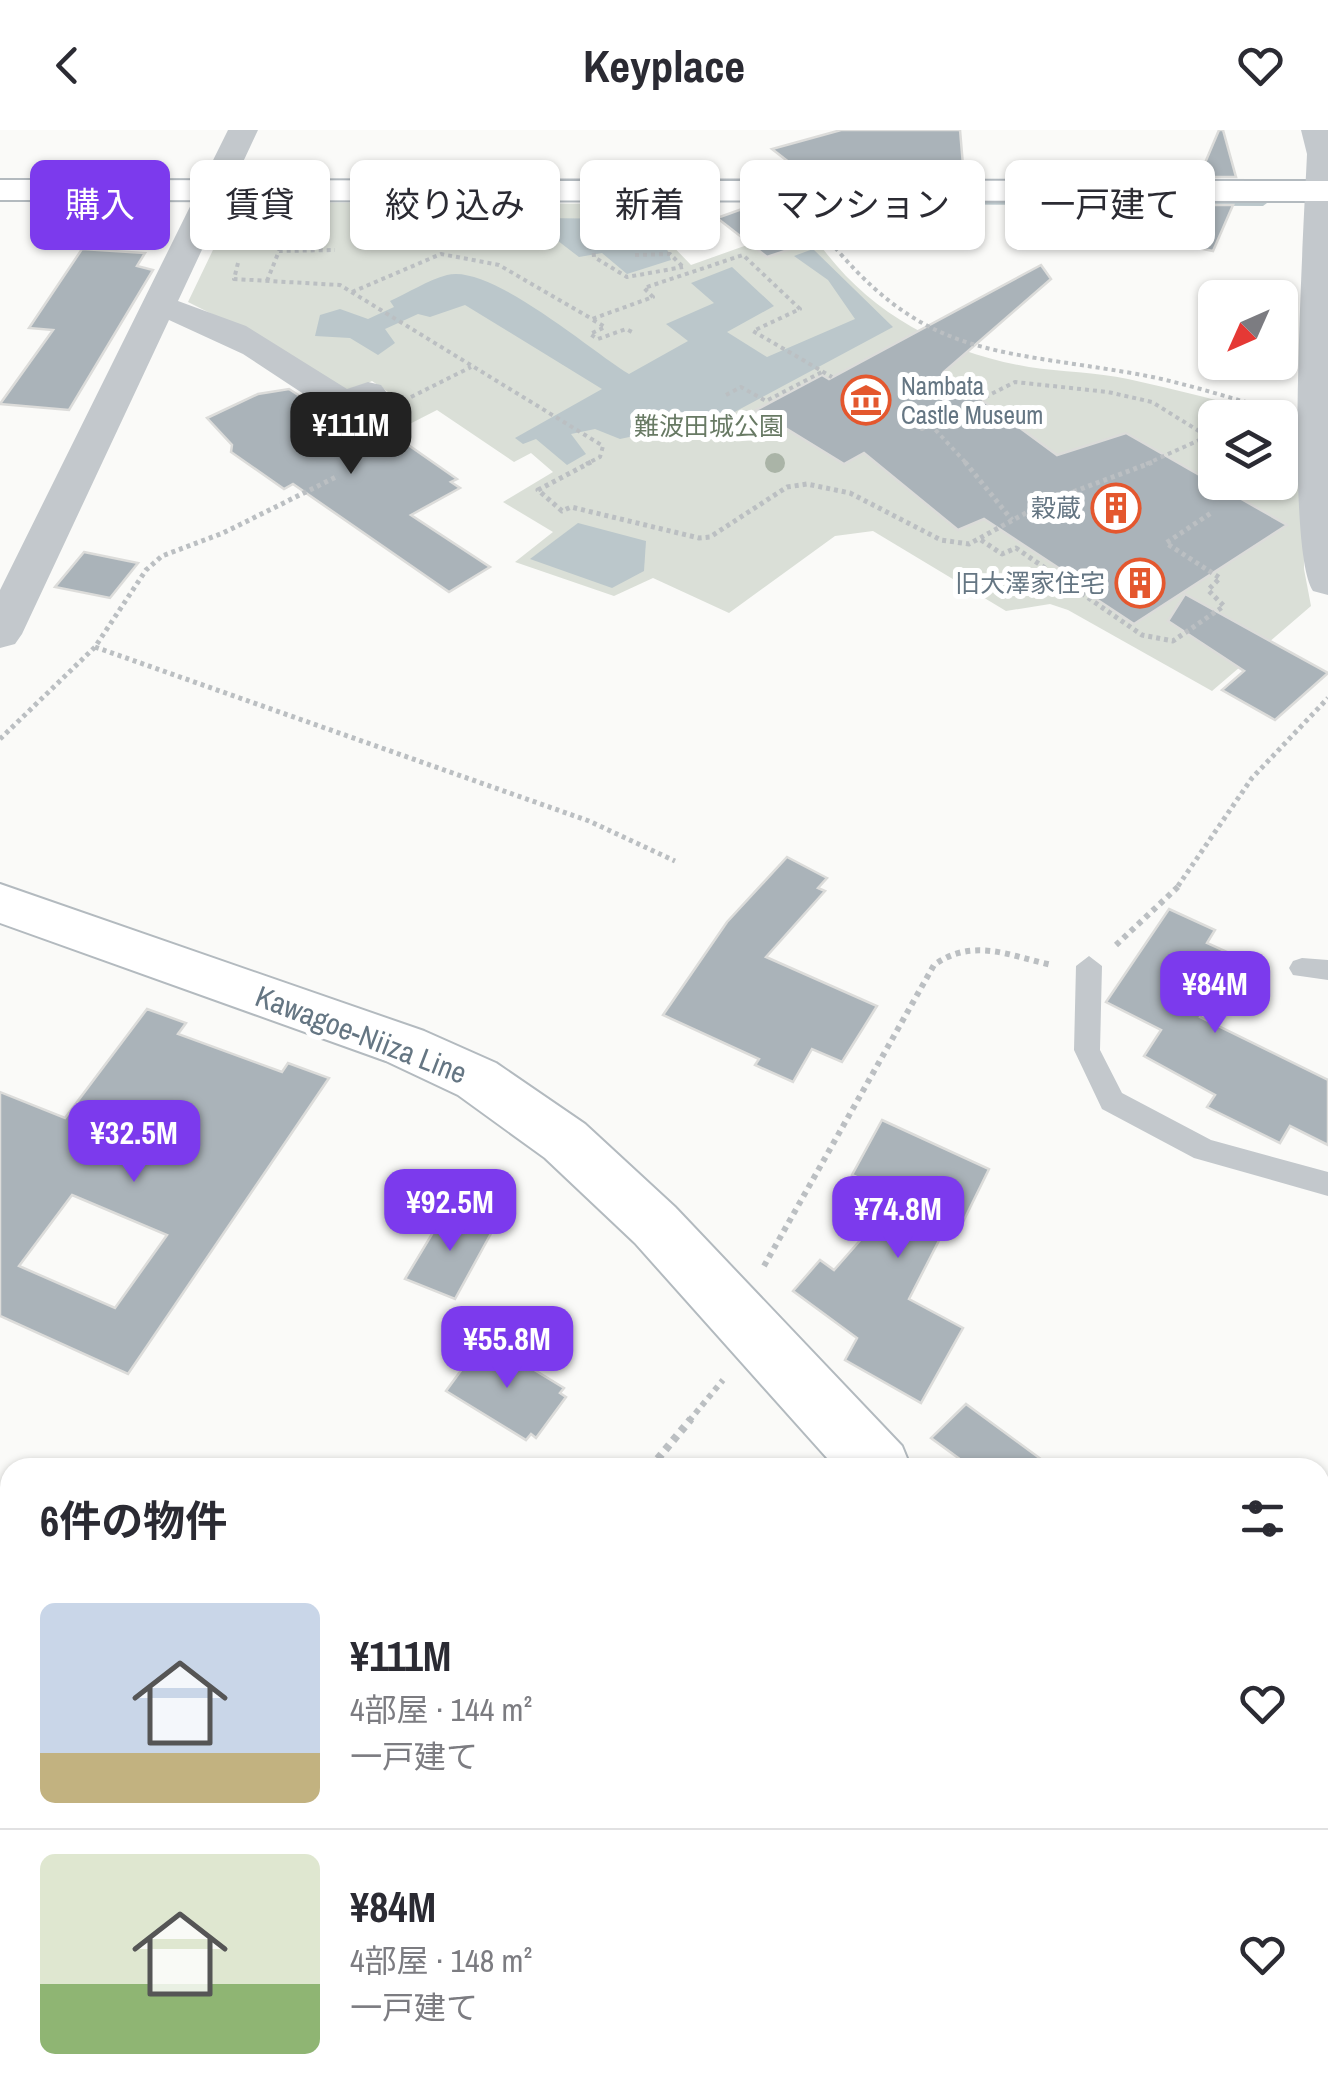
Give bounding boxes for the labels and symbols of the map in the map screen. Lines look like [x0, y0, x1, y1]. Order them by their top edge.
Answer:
north arrow [1198, 280, 1298, 380]
place label: Nambata Castle Museum [901, 369, 1043, 432]
museum icon: Nambata Castle Museum [840, 374, 892, 426]
pin: ¥111M [281, 392, 421, 477]
park label: 難波田城公園 [634, 409, 784, 443]
building icon: 穀蔵 [1090, 482, 1142, 534]
place label: 穀蔵 [1031, 491, 1081, 525]
building icon: 旧大澤家住宅 [1114, 557, 1166, 609]
place label: 旧大澤家住宅 [955, 566, 1105, 600]
pin: ¥84M [1156, 951, 1274, 1036]
street label: Kawagoe-Niiza Line [250, 975, 473, 1093]
pin: ¥32.5M [53, 1100, 215, 1185]
pin: ¥92.5M [369, 1169, 531, 1254]
pin: ¥74.8M [817, 1176, 979, 1261]
pin: ¥55.8M [426, 1306, 588, 1391]

